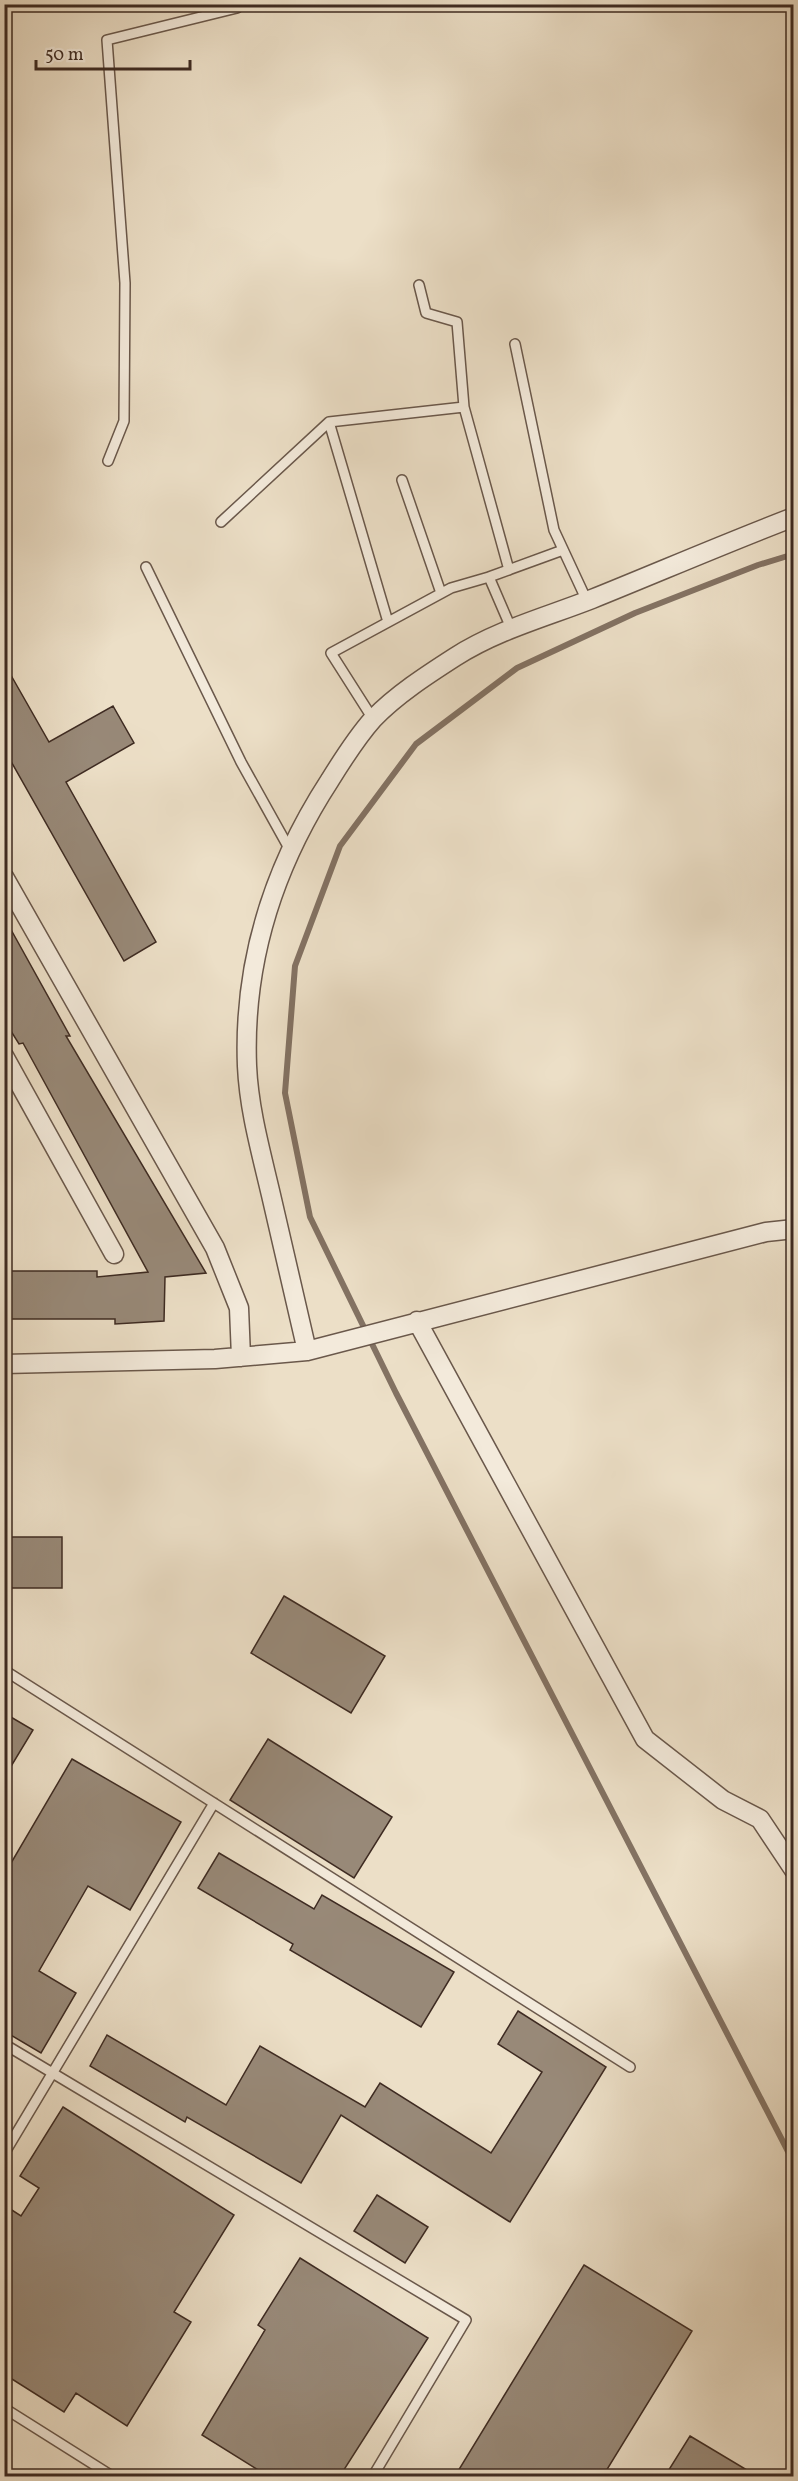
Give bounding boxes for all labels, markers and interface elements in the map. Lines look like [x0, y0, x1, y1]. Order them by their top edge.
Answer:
scale bar [36, 33, 190, 71]
text: 50 m [45, 43, 84, 68]

